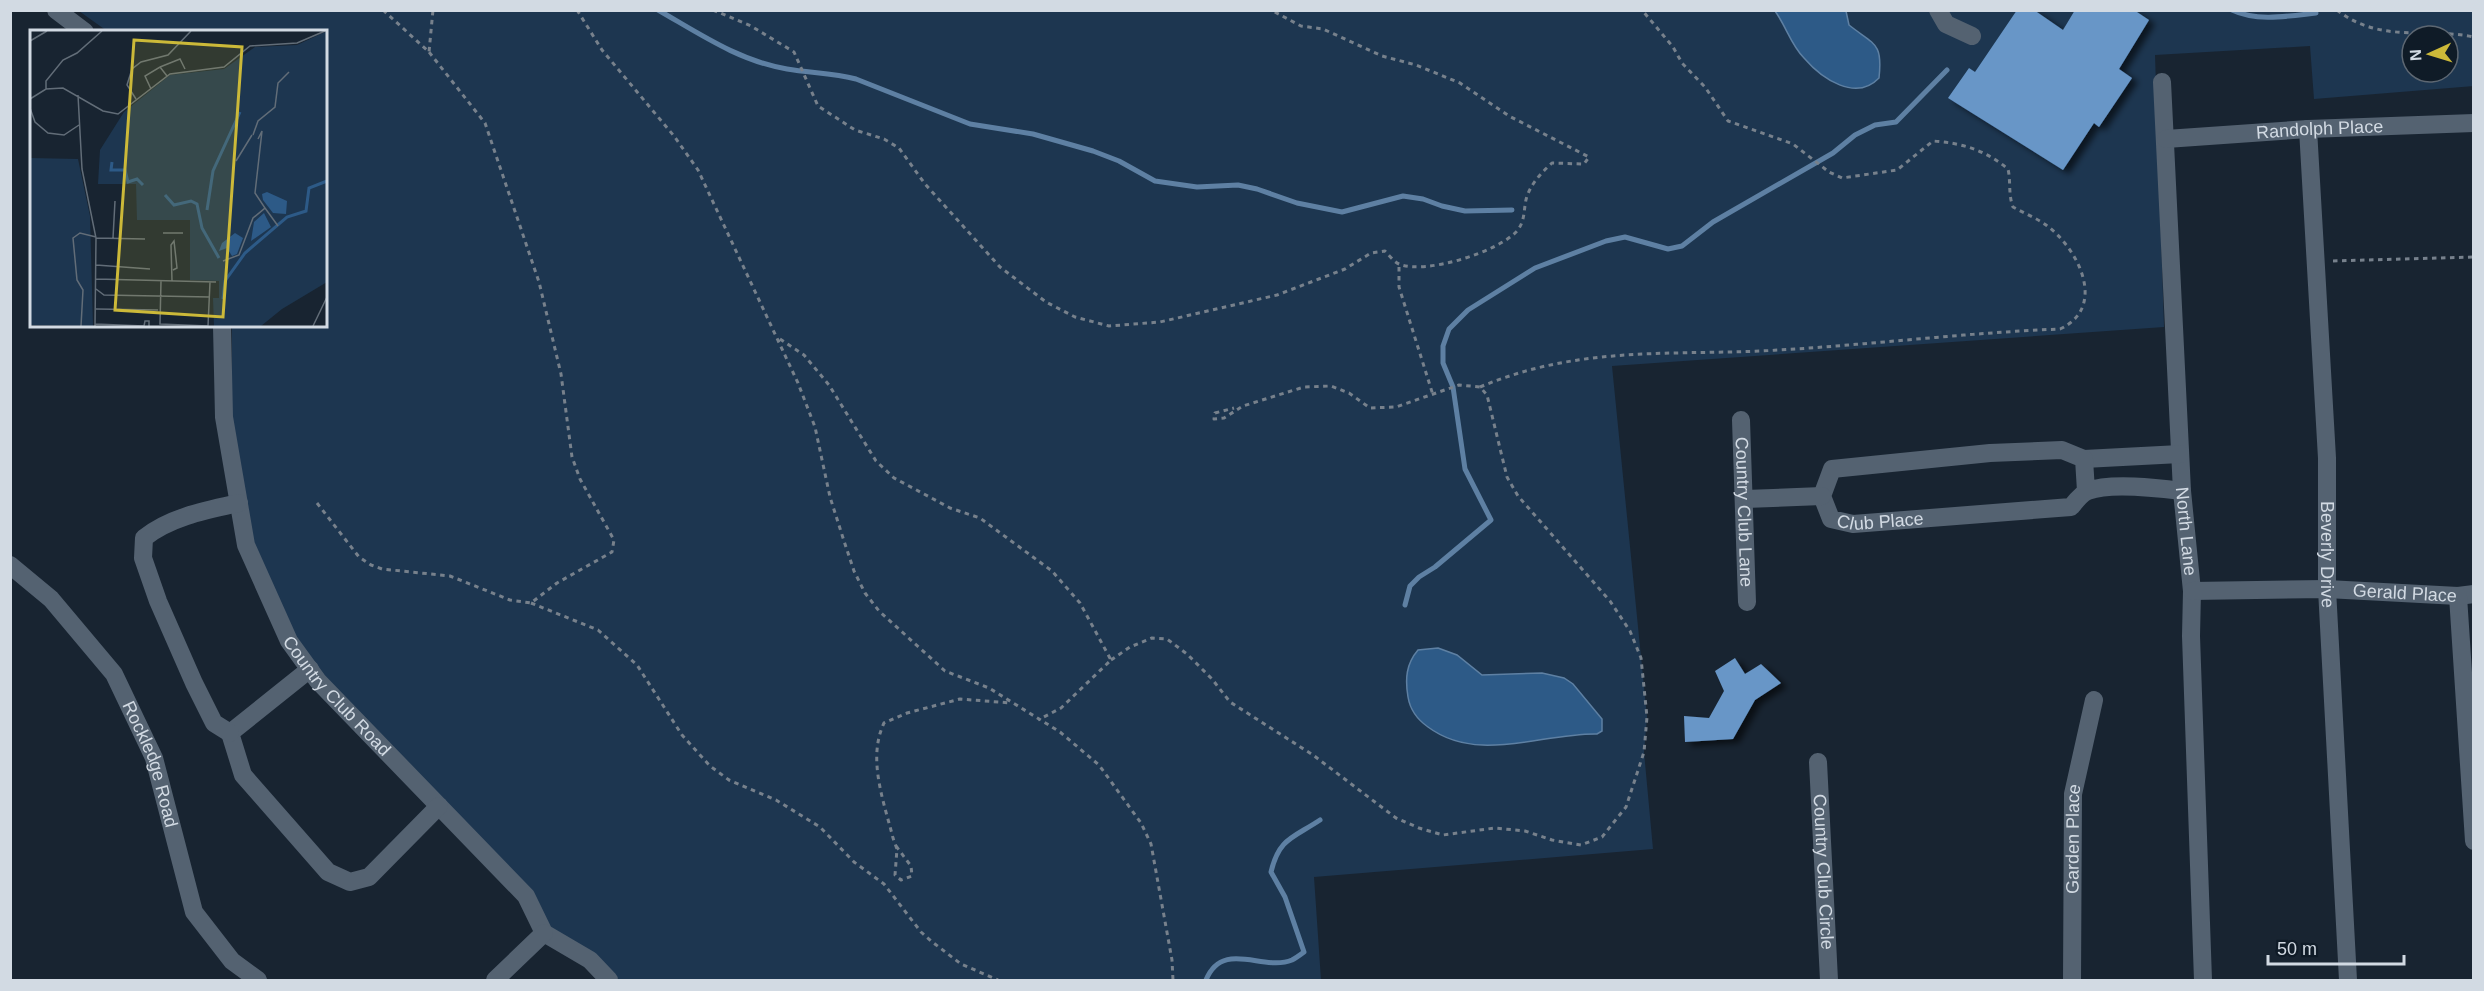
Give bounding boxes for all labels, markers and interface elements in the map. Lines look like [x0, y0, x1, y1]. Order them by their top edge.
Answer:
north arrow [2400, 24, 2460, 84]
inset map [30, 30, 327, 327]
text: N [2407, 49, 2424, 61]
street label: Randolph Place [2255, 116, 2384, 143]
street label: Country Club Lane [1732, 437, 1757, 587]
street label: North Lane [2172, 486, 2200, 577]
street label: Beverly Drive [2317, 501, 2338, 608]
street label: Club Place [1835, 509, 1924, 534]
street label: Gerald Place [2352, 580, 2457, 606]
street label: Country Club Road [279, 632, 395, 760]
street label: Rockledge Road [118, 698, 182, 830]
street label: Garden Place [2062, 782, 2085, 894]
street label: Country Club Circle [1810, 793, 1837, 950]
scale bar [2268, 928, 2404, 966]
text: 50 m [2277, 939, 2317, 959]

